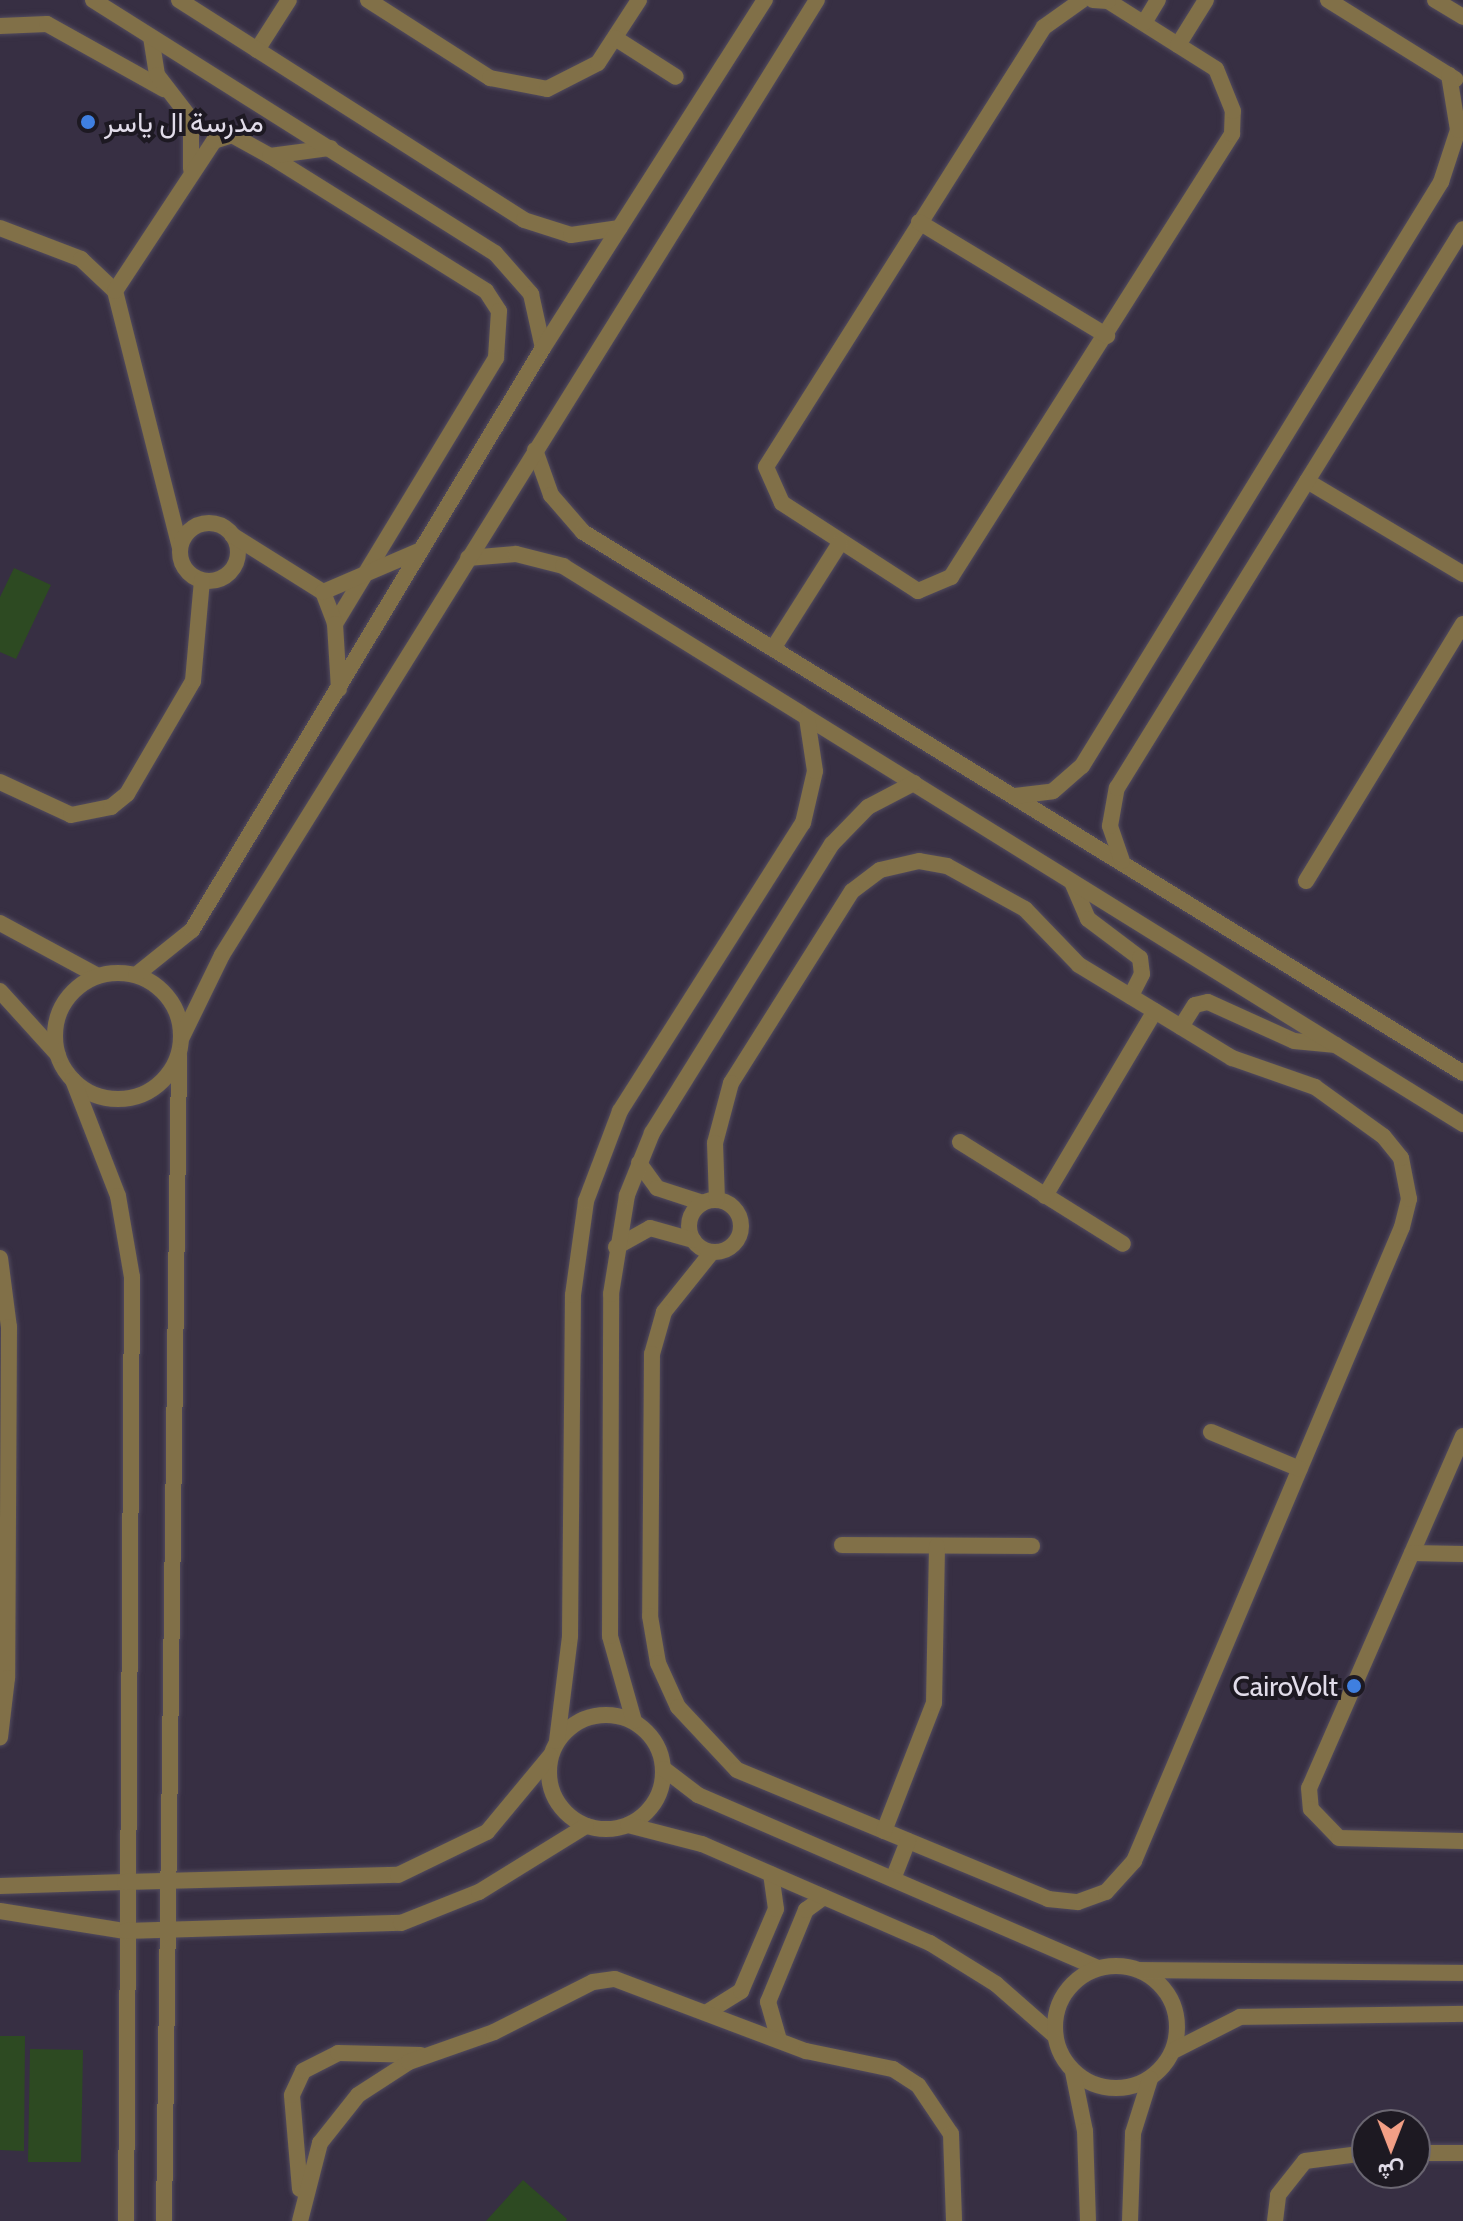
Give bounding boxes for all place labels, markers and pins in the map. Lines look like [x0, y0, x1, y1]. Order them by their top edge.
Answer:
place label: مدرسة ال ياسر [104, 105, 264, 139]
marker: مدرسة ال ياسر [79, 113, 97, 131]
place label: CairoVolt [1233, 1669, 1338, 1703]
marker: CairoVolt [1345, 1677, 1363, 1695]

